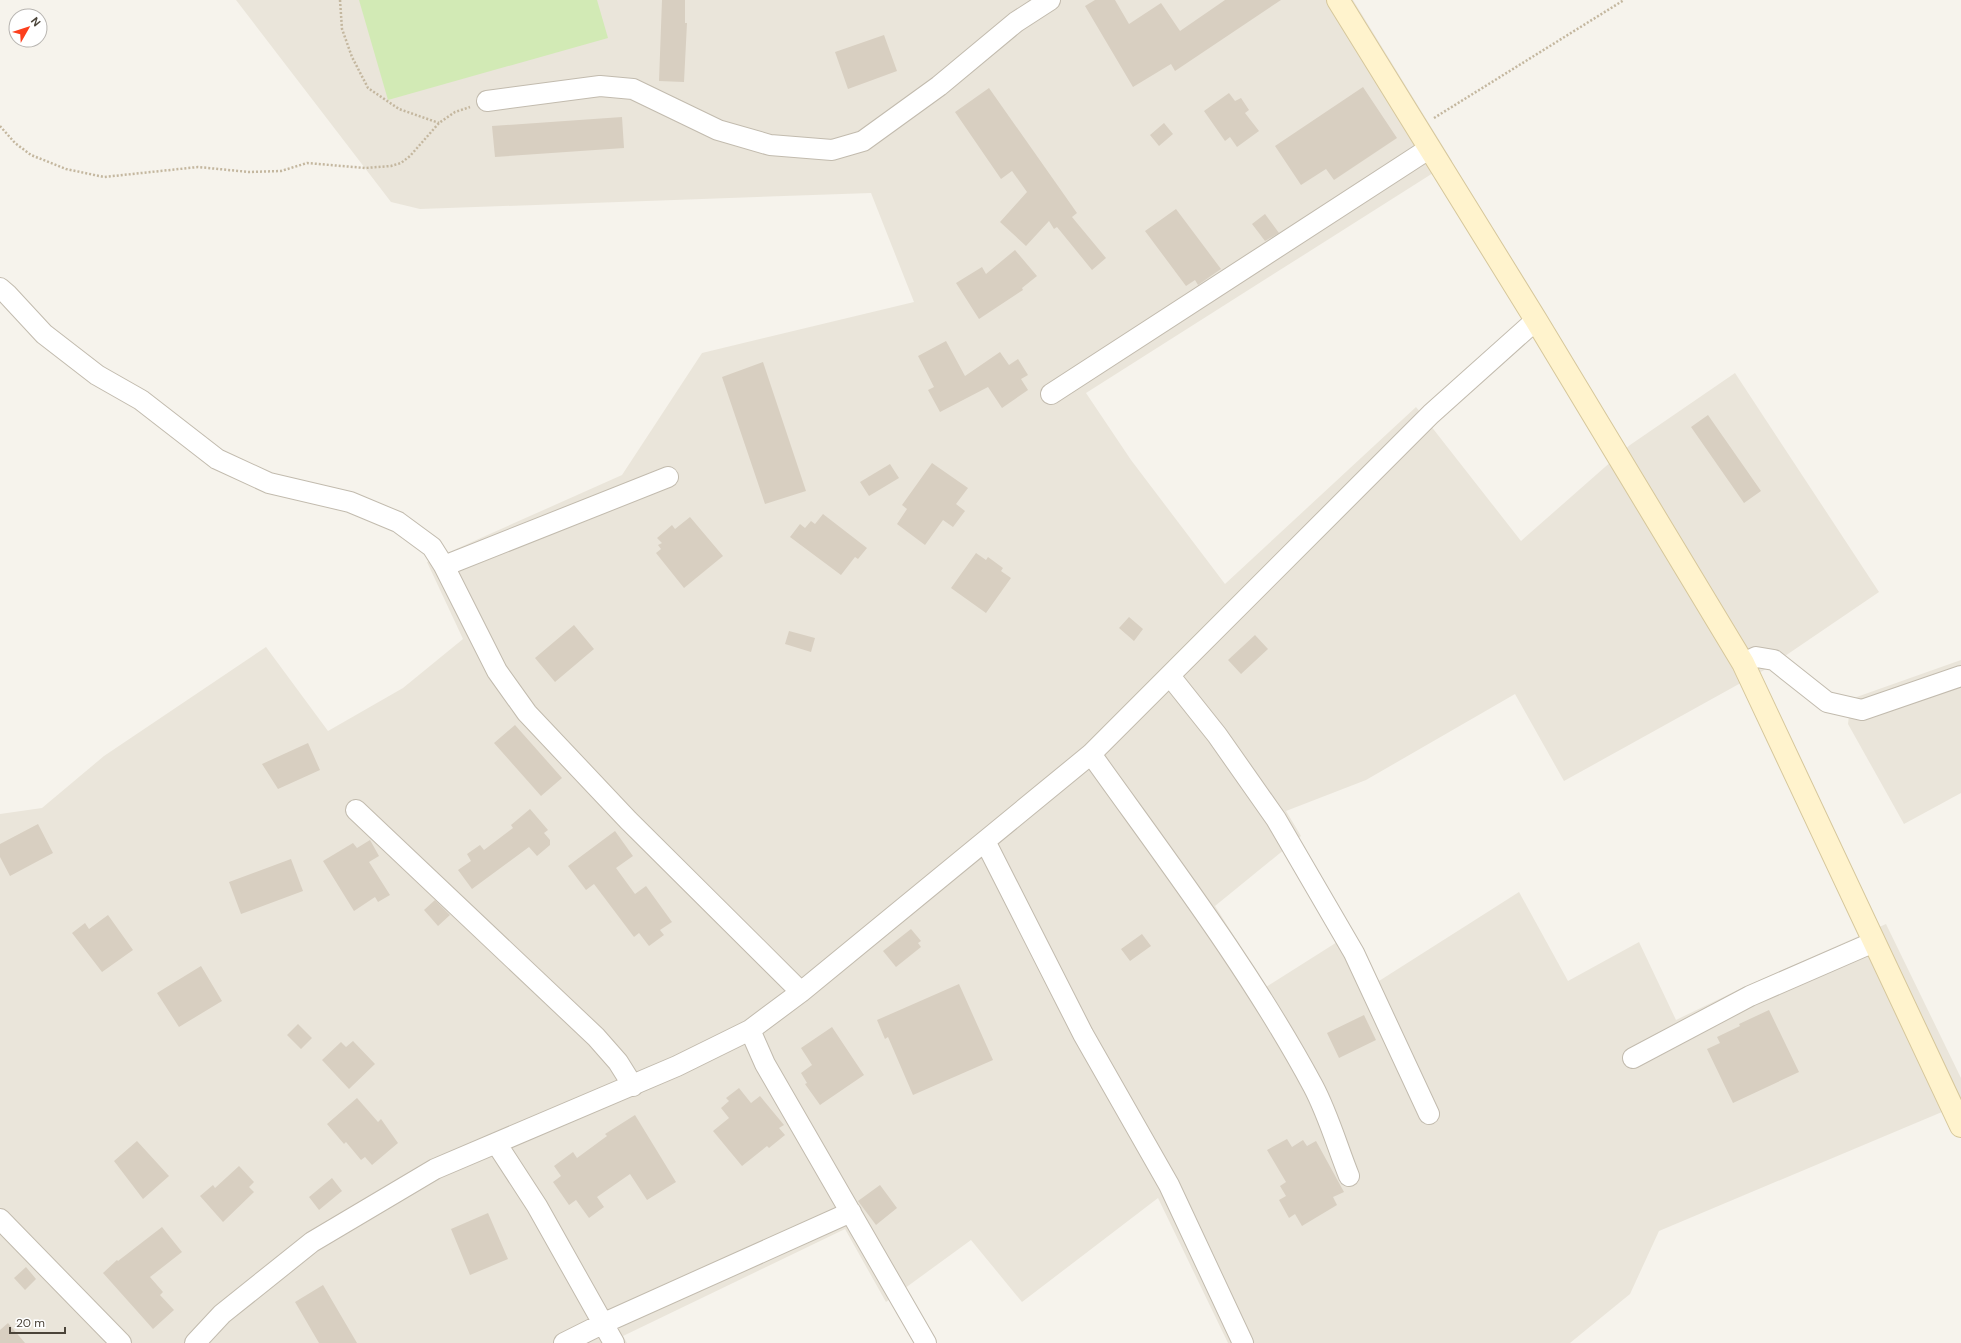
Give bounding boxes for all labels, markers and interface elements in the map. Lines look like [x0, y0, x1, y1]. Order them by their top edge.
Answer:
north arrow [8, 8, 48, 48]
text: N [28, 14, 44, 29]
scale bar [10, 1309, 65, 1335]
text: 20 m [16, 1315, 45, 1331]

